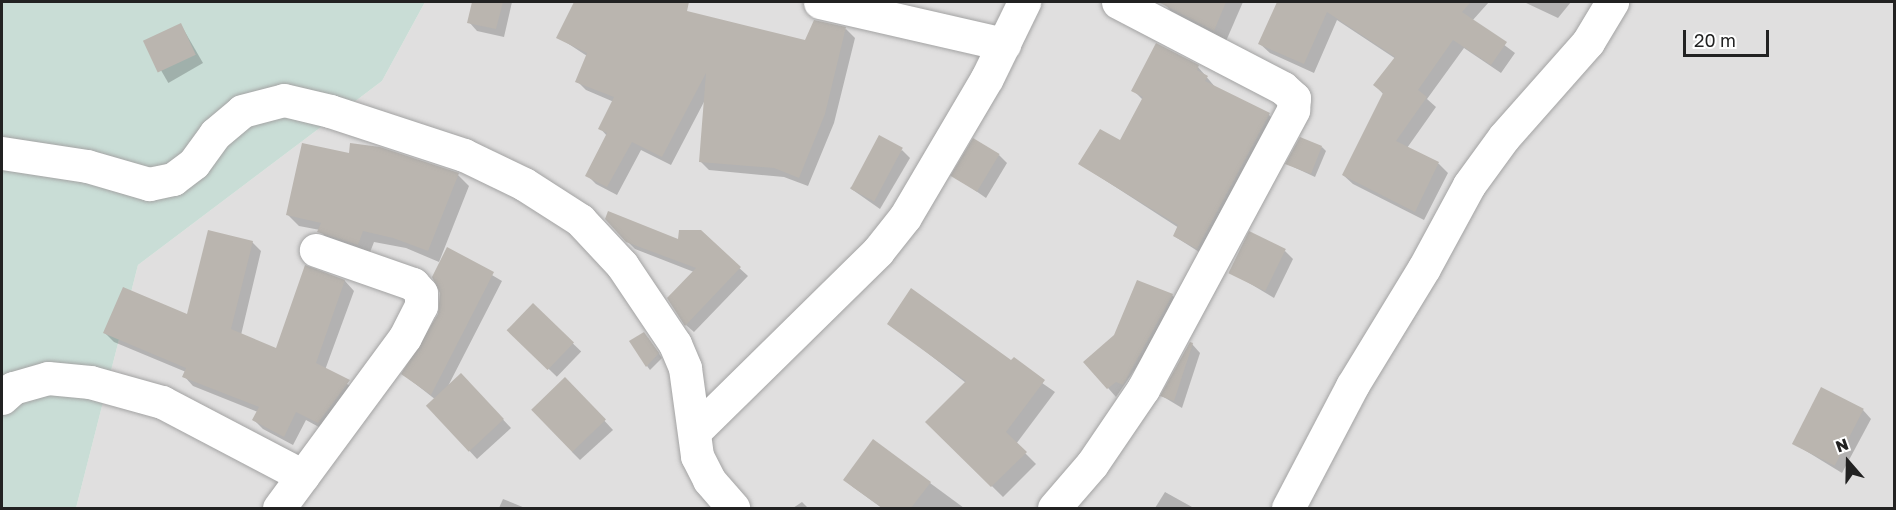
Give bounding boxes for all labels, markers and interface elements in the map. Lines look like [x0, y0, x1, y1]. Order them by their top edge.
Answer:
scale bar [1686, 18, 1772, 56]
text: 20 m [1694, 29, 1736, 51]
north arrow [1818, 432, 1878, 492]
text: N [1833, 434, 1851, 457]

